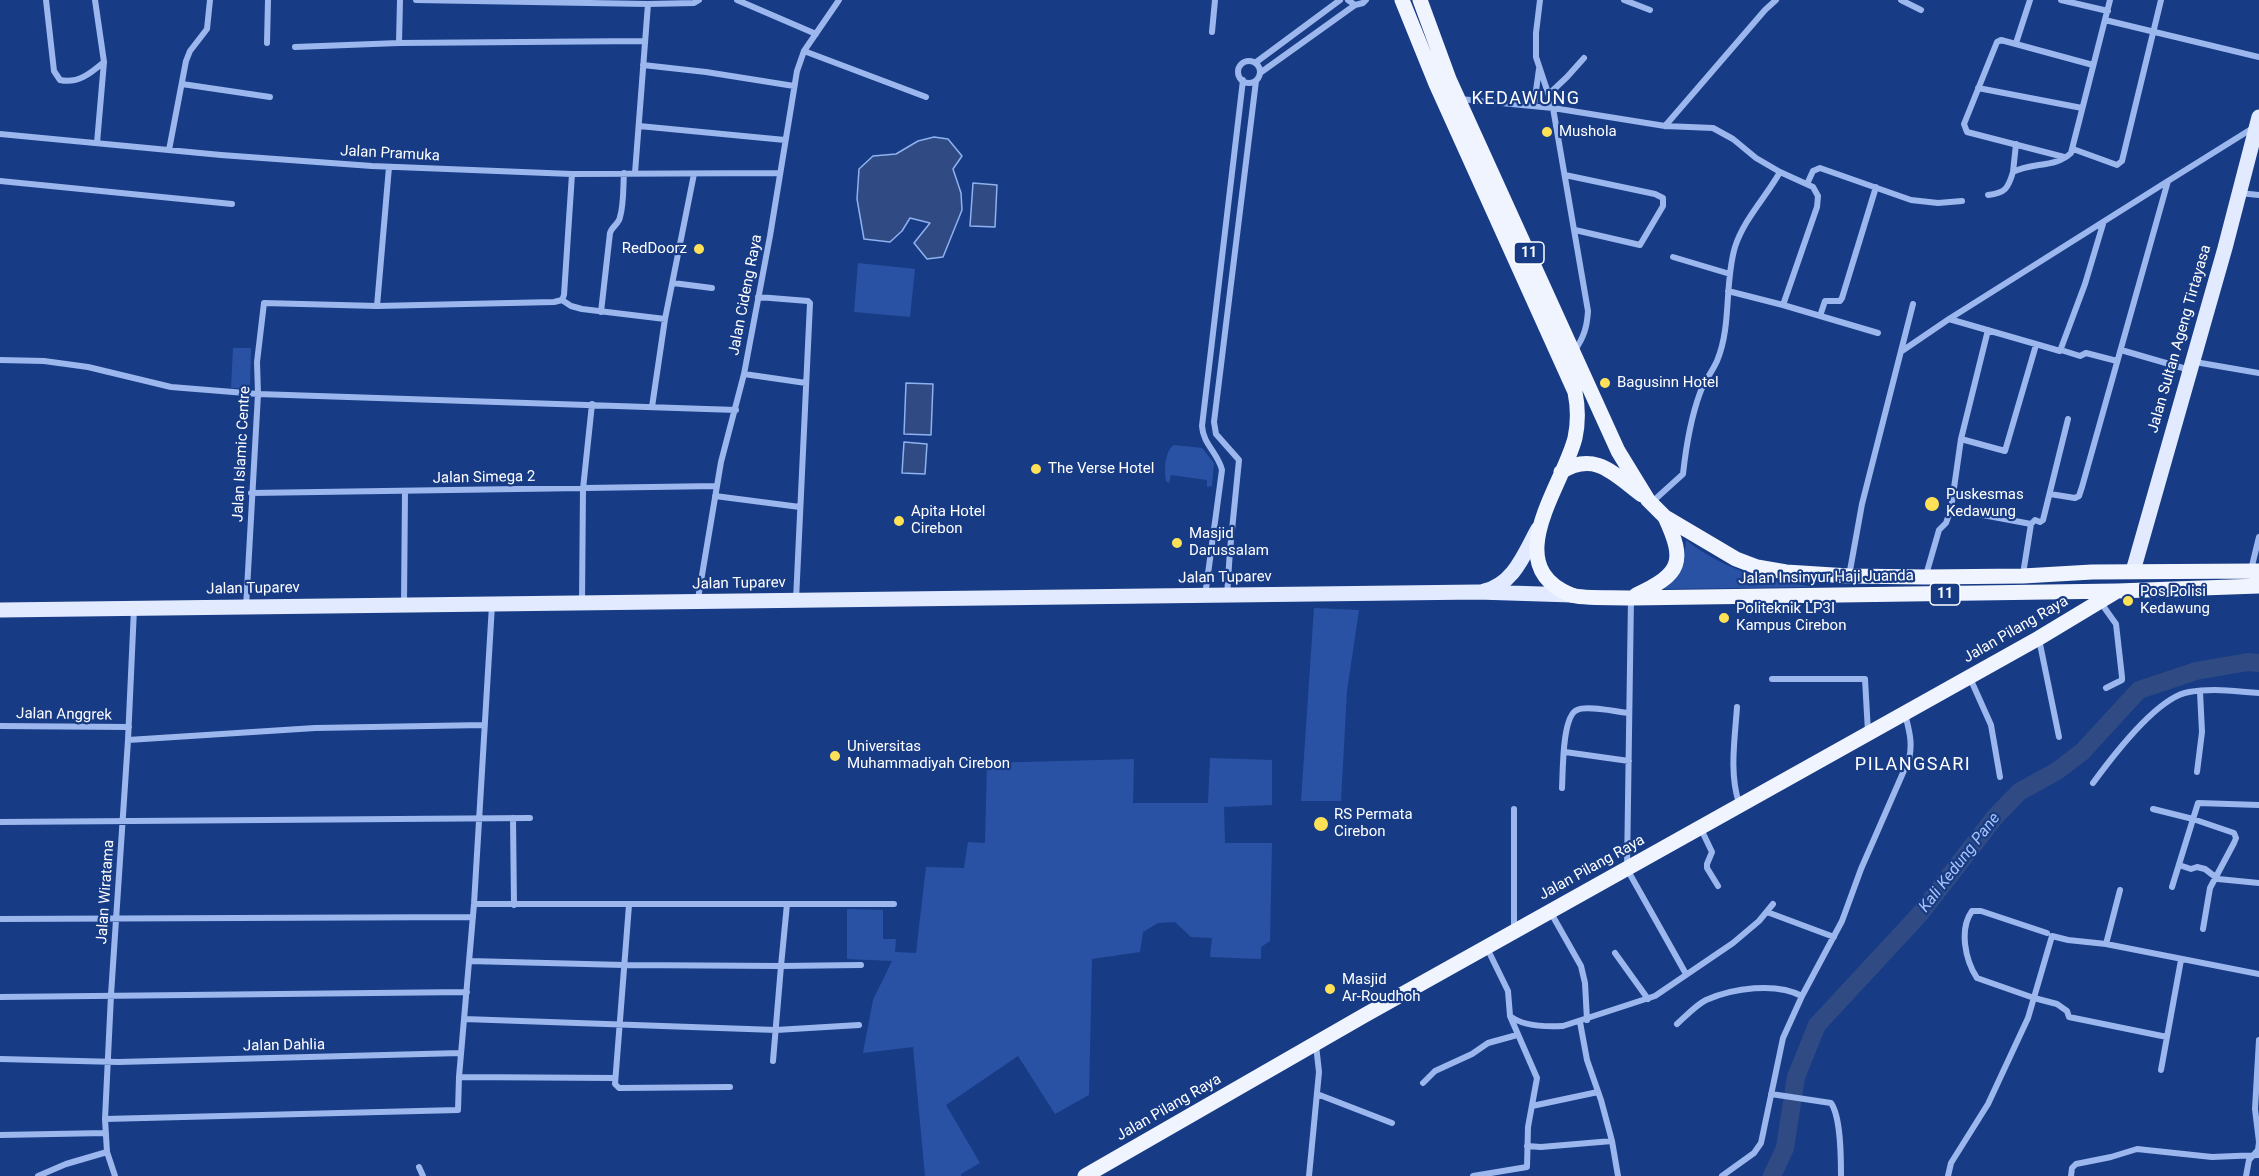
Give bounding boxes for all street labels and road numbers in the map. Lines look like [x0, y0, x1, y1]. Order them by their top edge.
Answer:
street label: Jalan Pramuka [340, 142, 440, 166]
street label: Jalan Cideng Raya [725, 233, 767, 357]
road number: 11 [1514, 242, 1544, 264]
street label: Jalan Sultan Ageng Tirtayasa [2145, 243, 2215, 435]
street label: Jalan Islamic Centre [229, 386, 255, 522]
street label: Jalan Simega 2 [433, 468, 535, 488]
street label: Jalan Insinyur Haji Juanda [1738, 567, 1914, 589]
street label: Jalan Tuparev [1178, 568, 1272, 588]
street label: Jalan Tuparev [692, 574, 786, 594]
street label: Jalan Tuparev [206, 579, 300, 599]
road number: 11 [1930, 583, 1960, 605]
street label: Jalan Pilang Raya [1960, 593, 2072, 667]
street label: Jalan Anggrek [16, 705, 112, 725]
street label: Jalan Pilang Raya [1536, 832, 1648, 904]
street label: Jalan Wiratama [93, 839, 119, 945]
street label: Jalan Dahlia [243, 1036, 325, 1056]
street label: Jalan Pilang Raya [1113, 1071, 1225, 1145]

